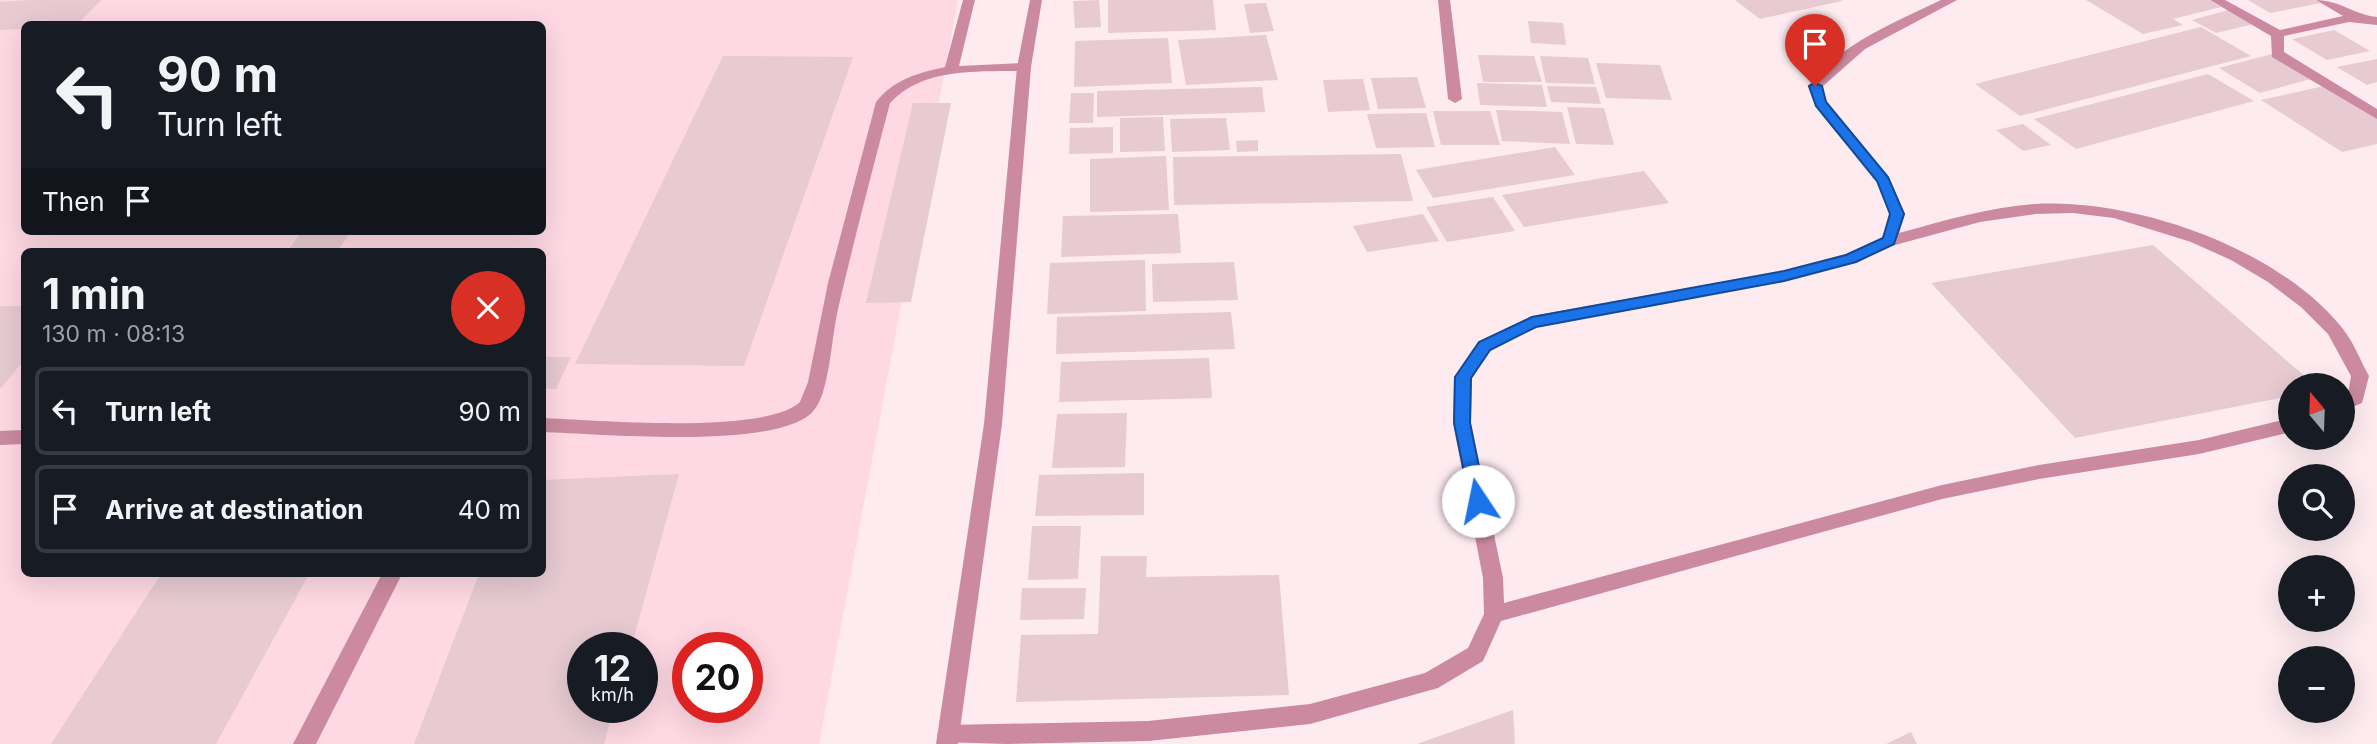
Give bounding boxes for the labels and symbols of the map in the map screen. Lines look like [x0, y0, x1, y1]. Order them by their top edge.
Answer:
pin [1785, 14, 1845, 86]
north arrow [2278, 373, 2356, 450]
position arrow [1441, 464, 1515, 538]
speed limit sign: 20 [672, 632, 763, 723]

